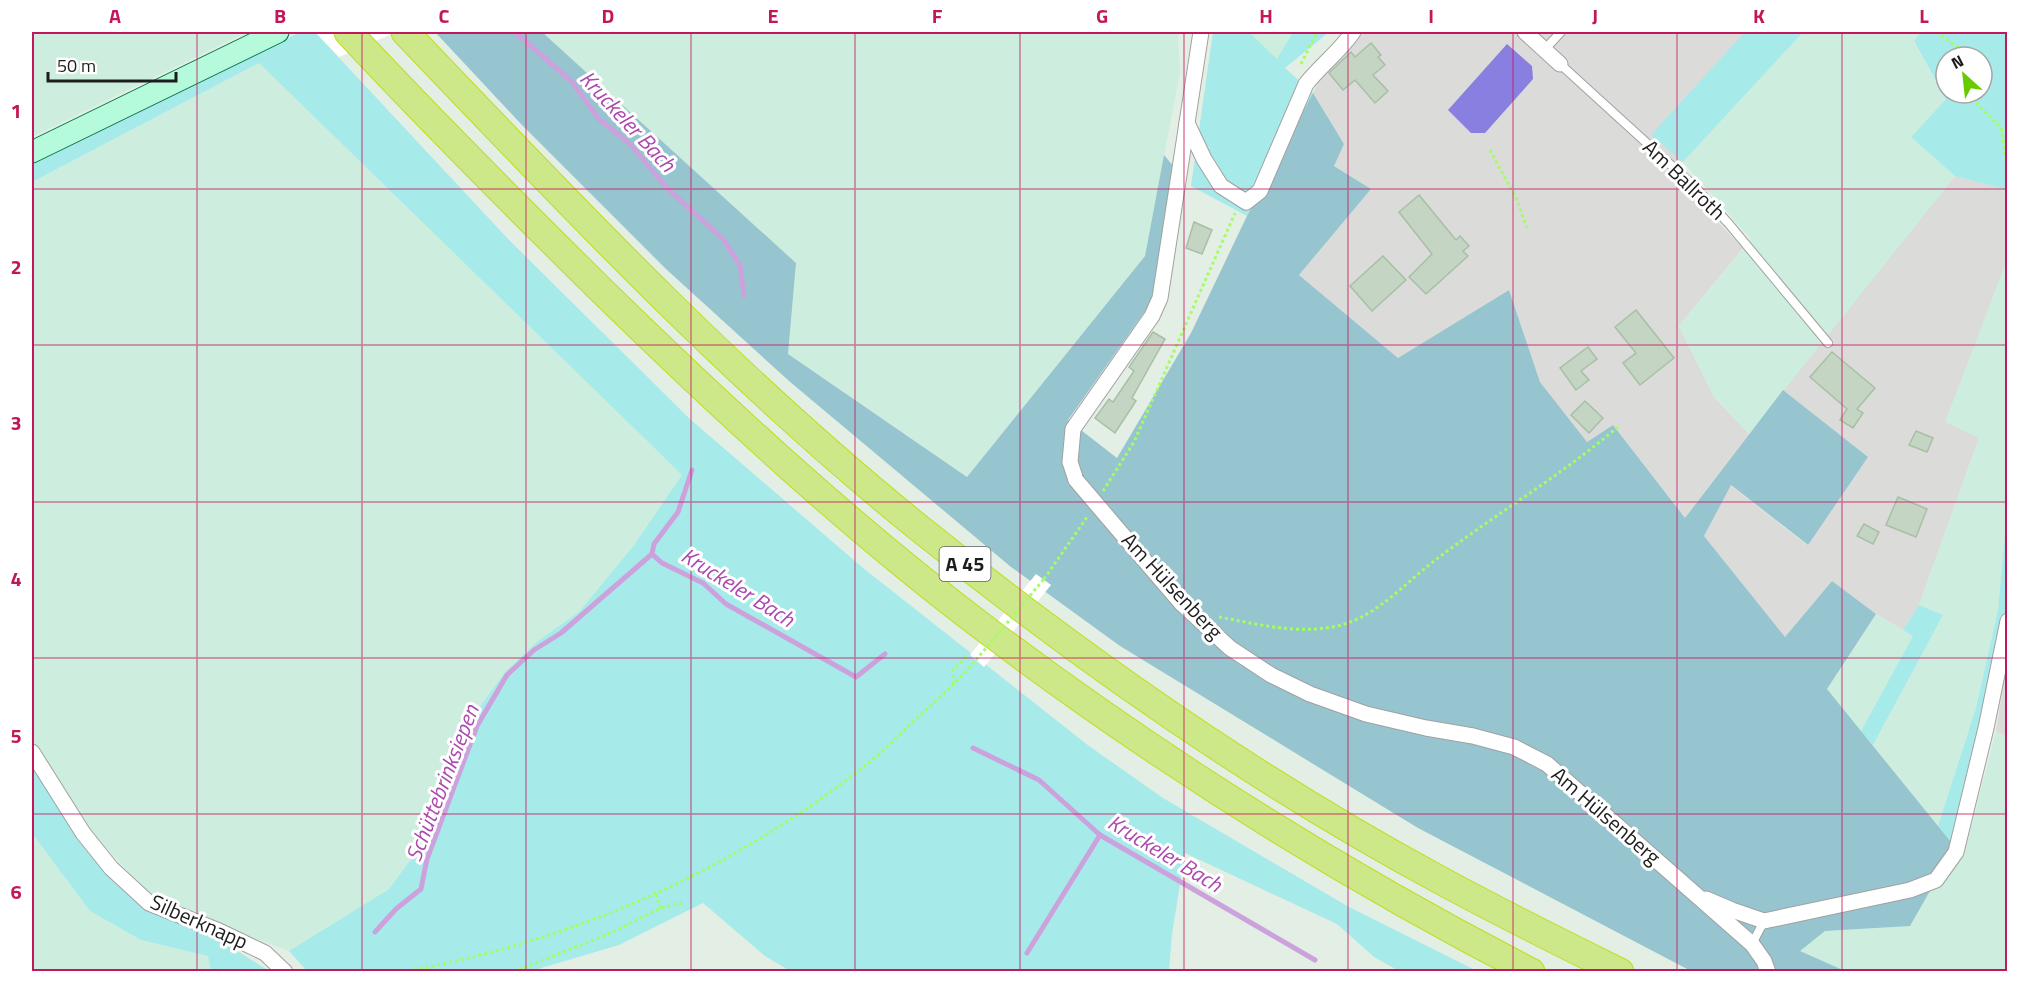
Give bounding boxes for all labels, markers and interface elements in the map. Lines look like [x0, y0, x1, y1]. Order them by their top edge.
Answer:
text: A [109, 0, 121, 31]
text: B [274, 0, 286, 31]
text: C [439, 0, 450, 31]
text: D [602, 0, 614, 31]
text: E [767, 0, 779, 31]
text: F [932, 0, 943, 31]
text: G [1096, 0, 1108, 31]
text: H [1259, 0, 1273, 31]
text: I [1428, 0, 1434, 31]
text: J [1592, 0, 1598, 31]
text: K [1753, 0, 1765, 31]
text: L [1919, 0, 1929, 31]
scale bar [48, 45, 176, 83]
north arrow [1934, 45, 1994, 105]
text: N [1947, 48, 1968, 75]
text: 50 m [57, 52, 96, 79]
water label: Kruckeler Bach [572, 63, 685, 180]
text: 1 [10, 95, 22, 126]
street label: Am Ballroth [1636, 131, 1733, 227]
text: 2 [10, 251, 22, 282]
text: 3 [10, 407, 22, 438]
street label: Am Hülsenberg [1115, 525, 1231, 646]
water label: Kruckeler Bach [675, 539, 802, 636]
road number: A 45 [940, 547, 990, 581]
text: 4 [10, 563, 22, 594]
water label: Schüttebrinksiepen [396, 699, 488, 866]
text: 5 [10, 720, 22, 751]
street label: Am Hülsenberg [1545, 759, 1669, 872]
water label: Kruckeler Bach [1101, 805, 1230, 901]
text: 6 [10, 876, 22, 907]
street label: Silberknapp [146, 885, 253, 957]

